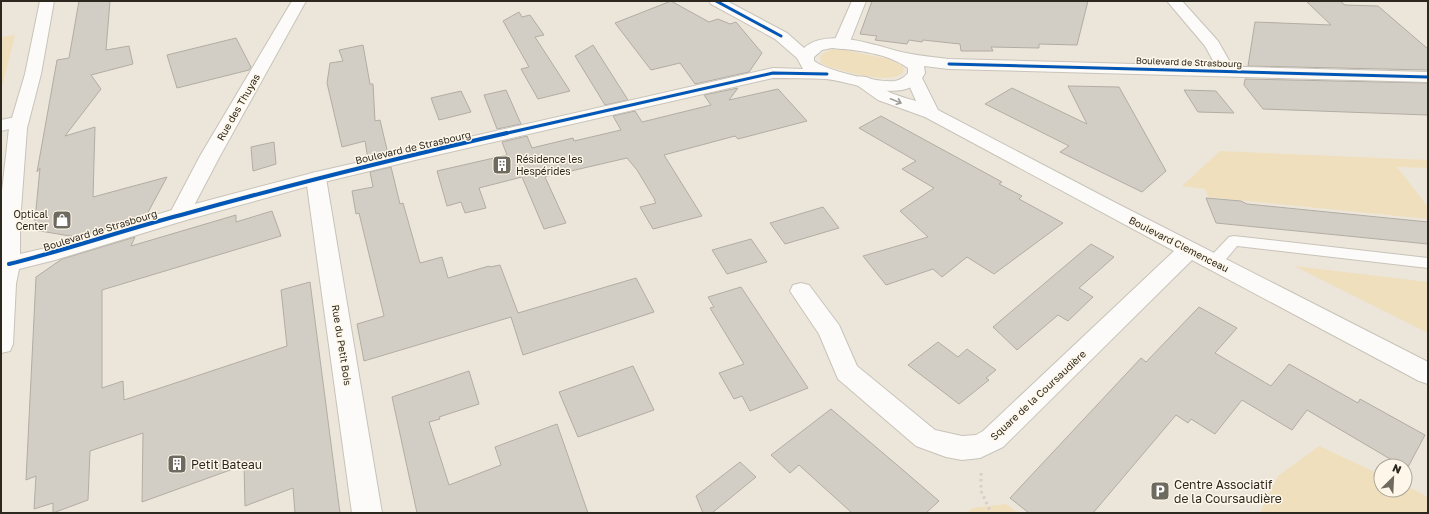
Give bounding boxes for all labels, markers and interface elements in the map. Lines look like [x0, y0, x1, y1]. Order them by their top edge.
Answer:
street label: Boulevard de Strasbourg [1136, 55, 1242, 69]
street label: Rue des Thuyas [214, 71, 262, 143]
one-way arrow [890, 98, 902, 106]
street label: Boulevard de Strasbourg [354, 128, 472, 166]
place label: Résidence les Hespérides [516, 153, 583, 177]
building icon: Résidence les Hespérides [491, 154, 513, 176]
street label: Boulevard de Strasbourg [42, 207, 158, 253]
place label: Optical Center [13, 208, 48, 232]
shop icon: Optical Center [51, 209, 73, 231]
street label: Boulevard Clemenceau [1127, 214, 1231, 274]
street label: Rue du Petit Bois [330, 304, 354, 386]
street label: Square de la Coursaudière [988, 347, 1088, 442]
building icon: Petit Bateau [166, 453, 188, 475]
place label: Petit Bateau [191, 457, 262, 472]
north arrow [1373, 458, 1413, 498]
text: N [1391, 461, 1404, 476]
place label: Centre Associatif de la Coursaudière [1174, 477, 1282, 506]
parking icon: Centre Associatif de la Coursaudière [1149, 480, 1171, 502]

